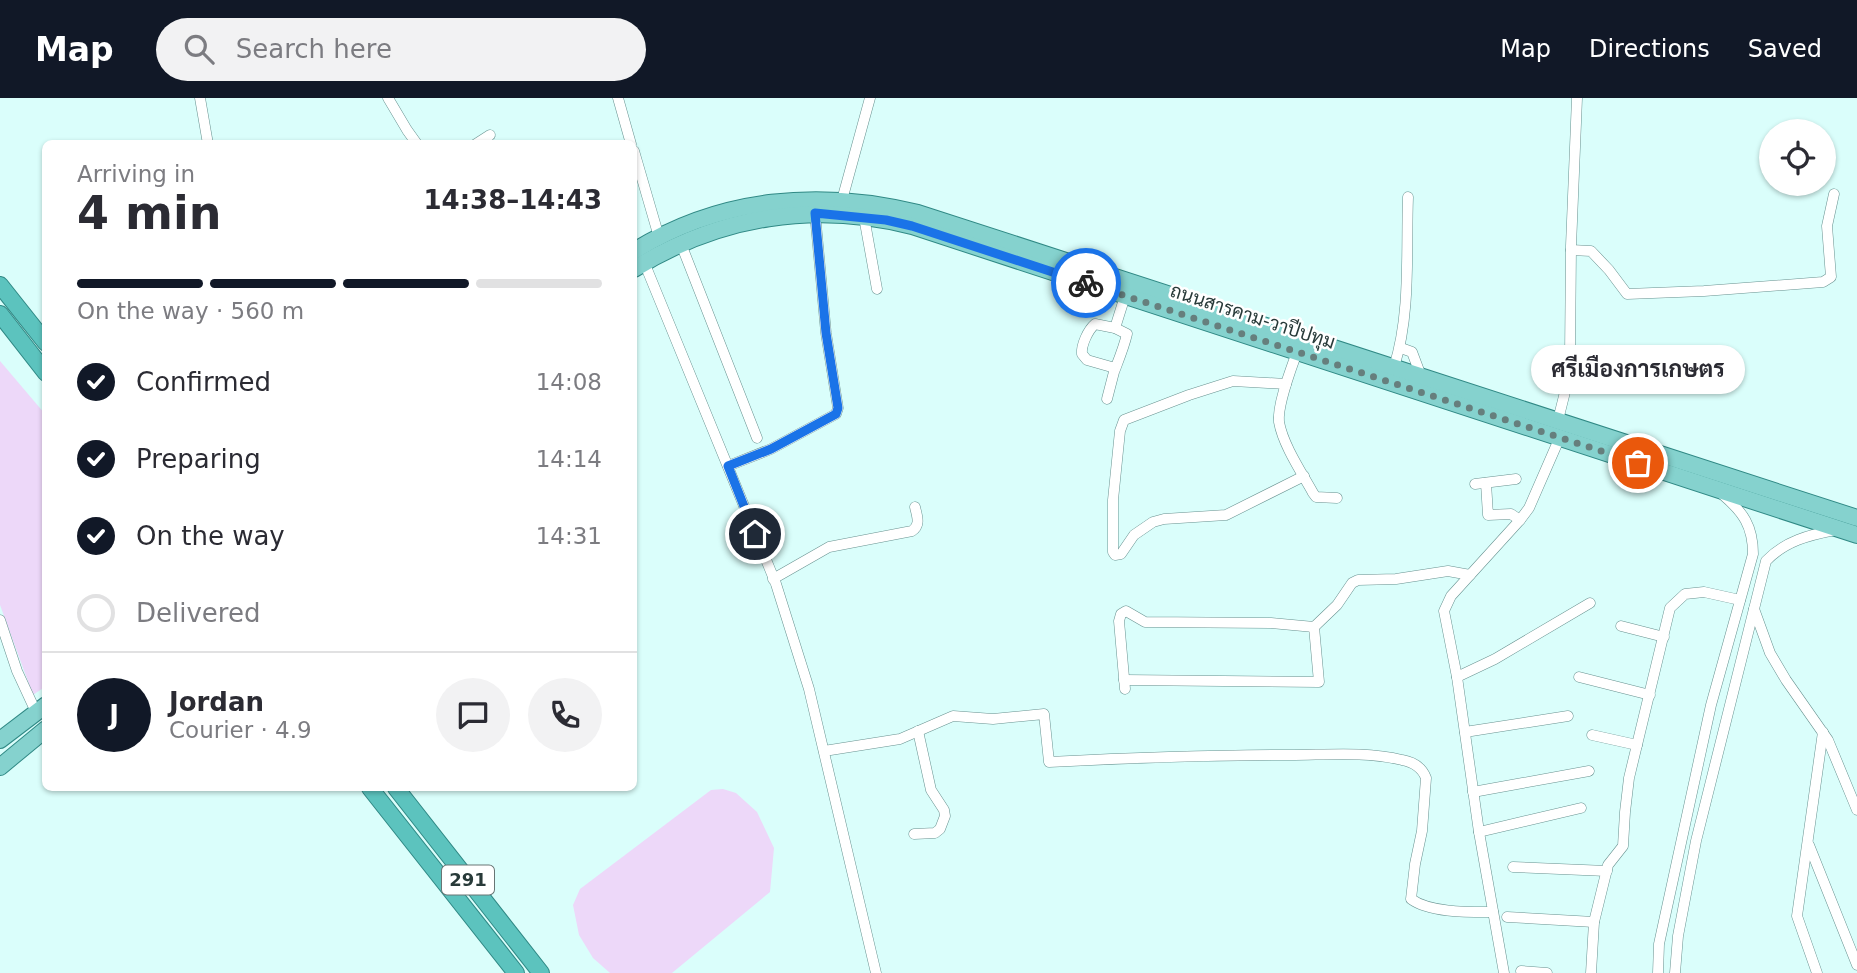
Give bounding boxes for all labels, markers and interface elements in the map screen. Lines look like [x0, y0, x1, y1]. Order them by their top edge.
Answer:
search box [156, 18, 646, 81]
text: Map [35, 30, 114, 69]
icon: search [180, 30, 218, 68]
text: Search here [236, 34, 392, 64]
text: Map [1500, 35, 1551, 63]
text: Directions [1589, 35, 1710, 63]
text: Saved [1748, 35, 1822, 63]
map controls [1759, 119, 1836, 196]
button: locate [1759, 119, 1836, 196]
text: Arriving in [77, 161, 195, 187]
text: 14:38–14:43 [423, 185, 602, 215]
text: 4 min [77, 186, 221, 240]
courier [1051, 248, 1121, 318]
icon: bike [1067, 264, 1105, 302]
street label: ถนนสารคาม-วาปีปทุม [1167, 278, 1338, 355]
text: On the way · 560 m [77, 298, 304, 324]
callout: ศรีเมืองการเกษตร [1531, 344, 1745, 393]
text: ศรีเมืองการเกษตร [1551, 356, 1725, 382]
icon: check [77, 363, 115, 401]
text: Confirmed [136, 367, 271, 397]
text: 14:08 [536, 369, 602, 395]
pin [1608, 433, 1668, 493]
icon: check [77, 440, 115, 478]
text: Preparing [136, 444, 261, 474]
icon: bag [1619, 444, 1657, 482]
text: 14:14 [536, 446, 602, 472]
pin [725, 504, 785, 564]
icon: home [736, 515, 774, 553]
icon: check [77, 517, 115, 555]
text: On the way [136, 521, 285, 551]
text: 14:31 [536, 523, 602, 549]
text: Delivered [136, 598, 260, 628]
button: chat [436, 678, 510, 752]
button: phone [528, 678, 602, 752]
text: Jordan [169, 687, 264, 717]
text: J [109, 700, 119, 730]
text: Courier · 4.9 [169, 717, 312, 743]
road number: 291 [442, 866, 494, 894]

